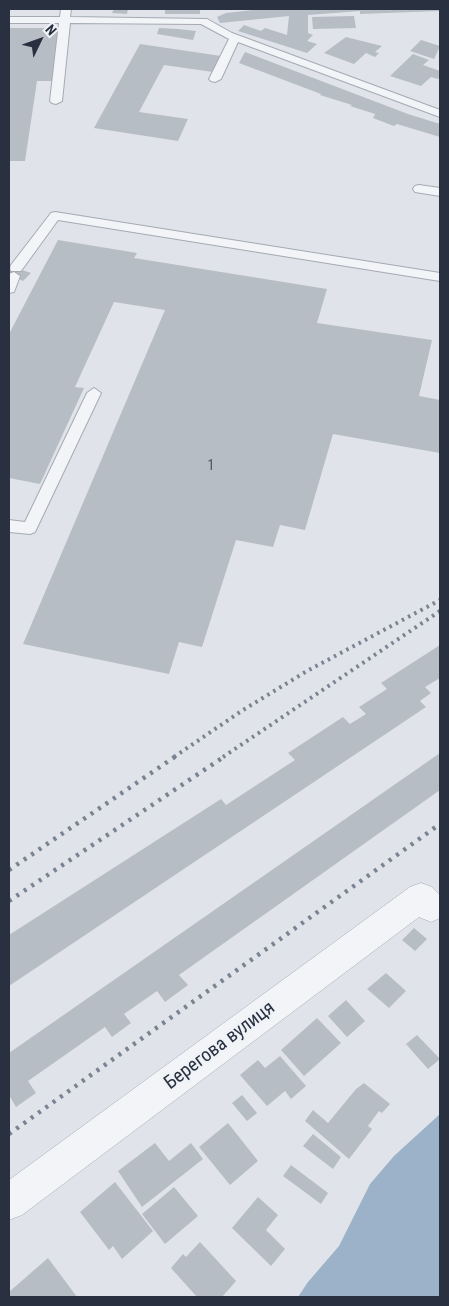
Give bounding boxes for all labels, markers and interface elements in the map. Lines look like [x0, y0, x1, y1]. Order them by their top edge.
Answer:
north arrow [15, 15, 65, 65]
text: N [42, 21, 60, 38]
house number: 1 [208, 458, 214, 474]
street label: Берегова вулиця [160, 997, 280, 1095]

